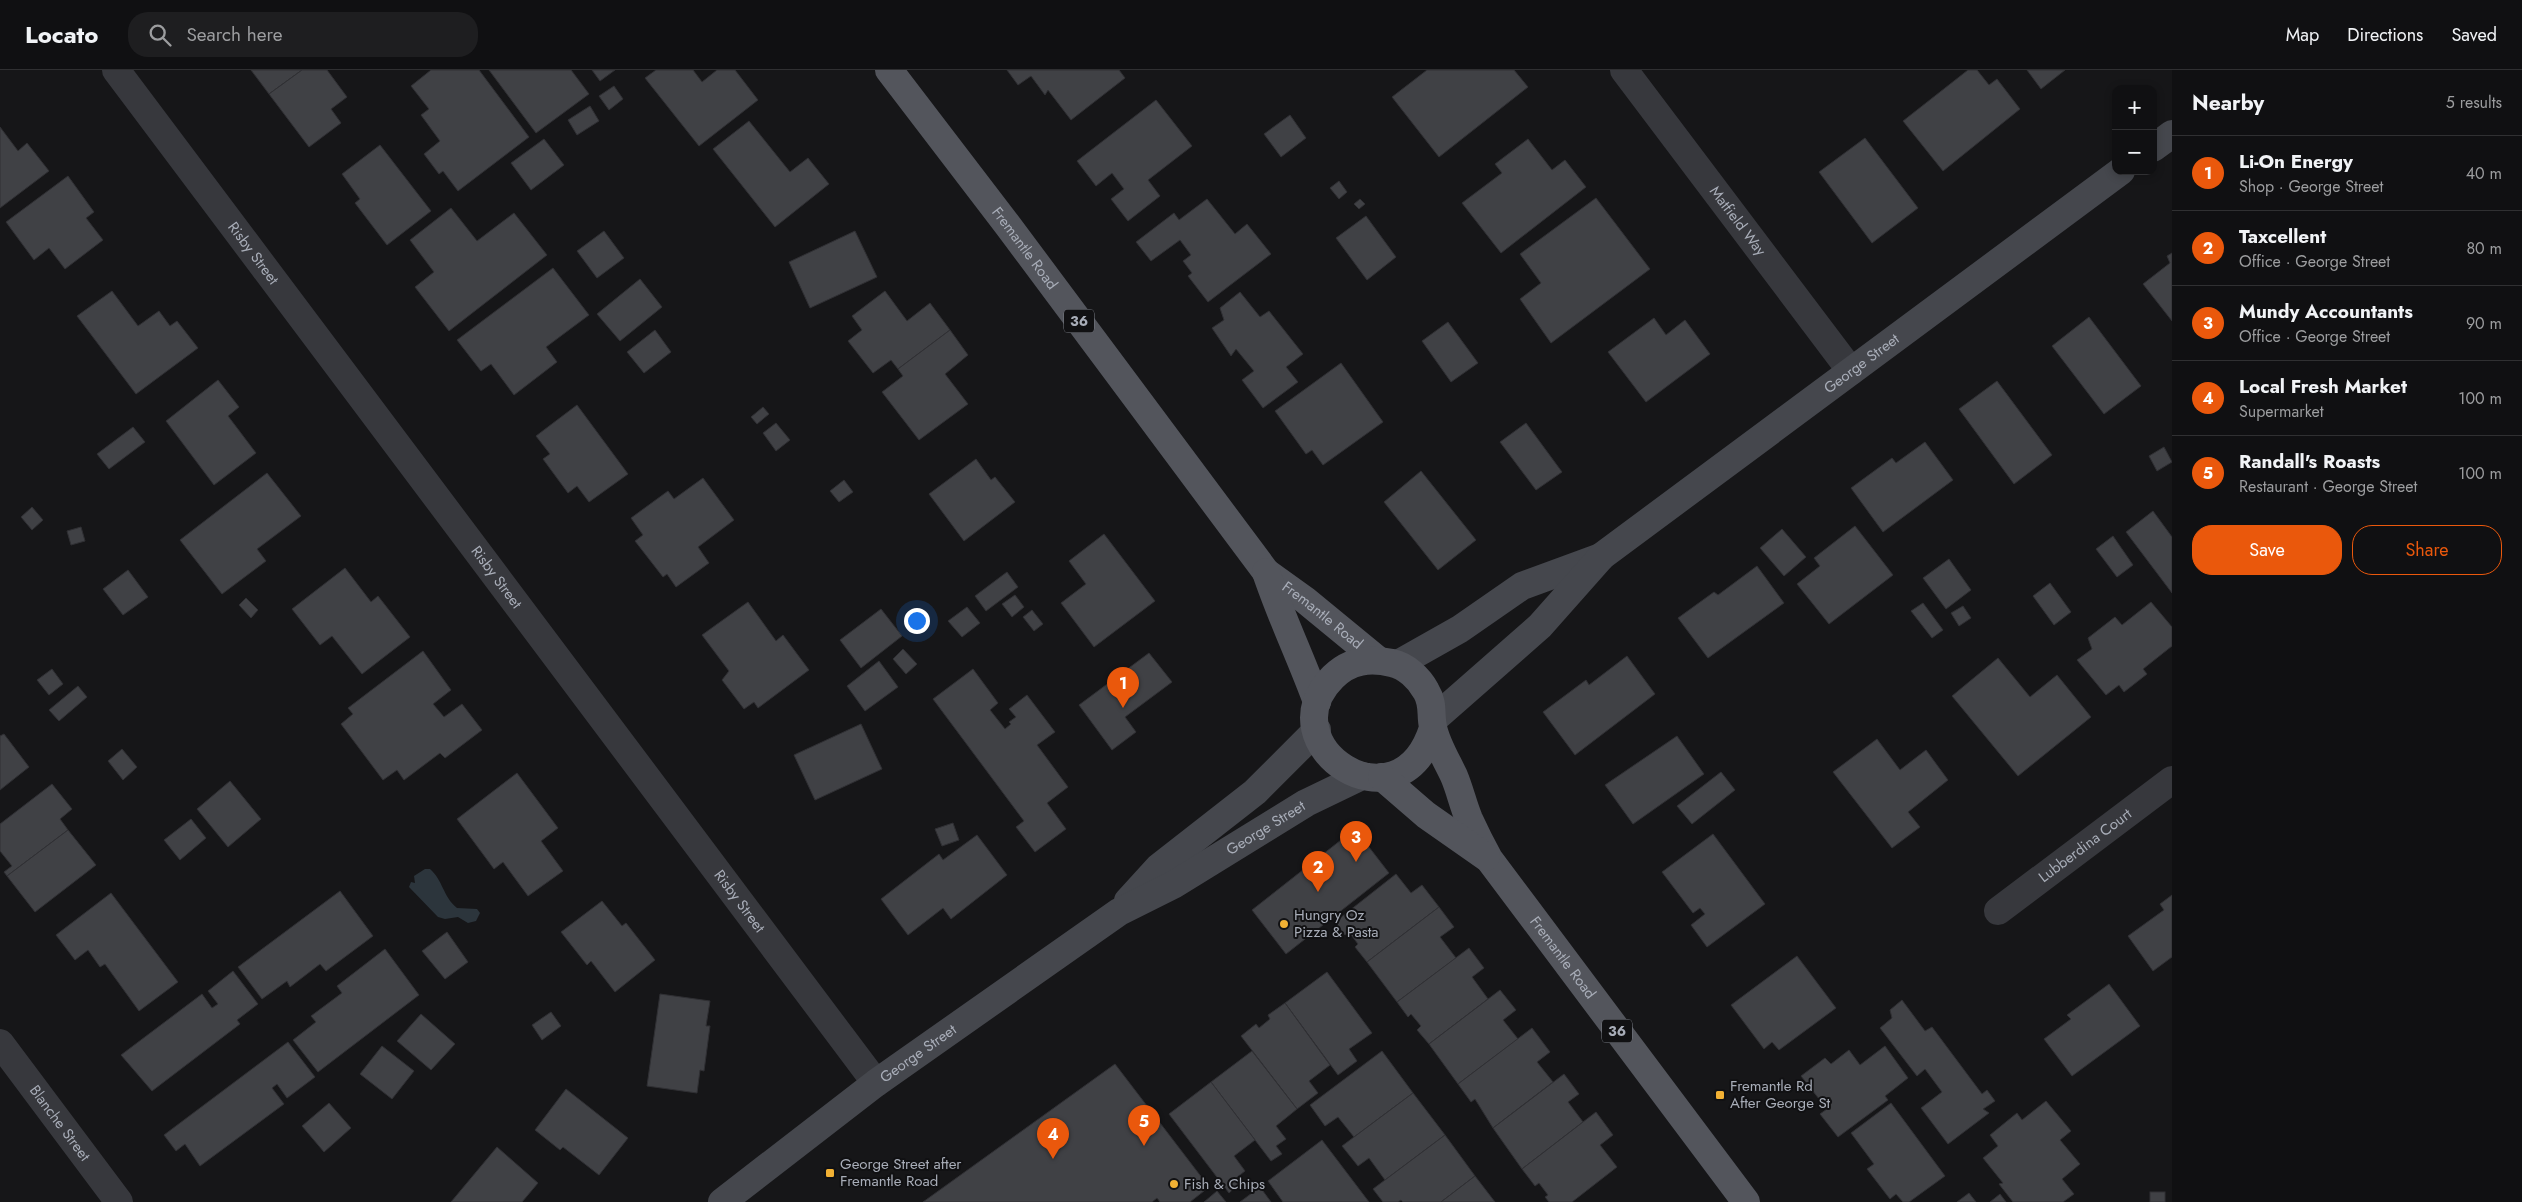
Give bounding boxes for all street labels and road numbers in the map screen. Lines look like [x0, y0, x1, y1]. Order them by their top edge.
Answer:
street label: Matfield Way [1704, 181, 1772, 261]
street label: Fremantle Road [986, 202, 1063, 294]
street label: Risby Street [223, 217, 285, 290]
road number: 36 [1064, 310, 1094, 332]
street label: George Street [1819, 328, 1904, 399]
street label: Risby Street [466, 541, 528, 614]
street label: Fremantle Road [1277, 576, 1368, 654]
street label: George Street [1222, 795, 1310, 861]
street label: Lubberdina Court [2034, 803, 2137, 888]
street label: Risby Street [709, 865, 771, 937]
street label: Fremantle Road [1525, 912, 1601, 1004]
street label: George Street [875, 1019, 961, 1088]
road number: 36 [1602, 1019, 1632, 1042]
street label: Blanche Street [24, 1080, 96, 1166]

